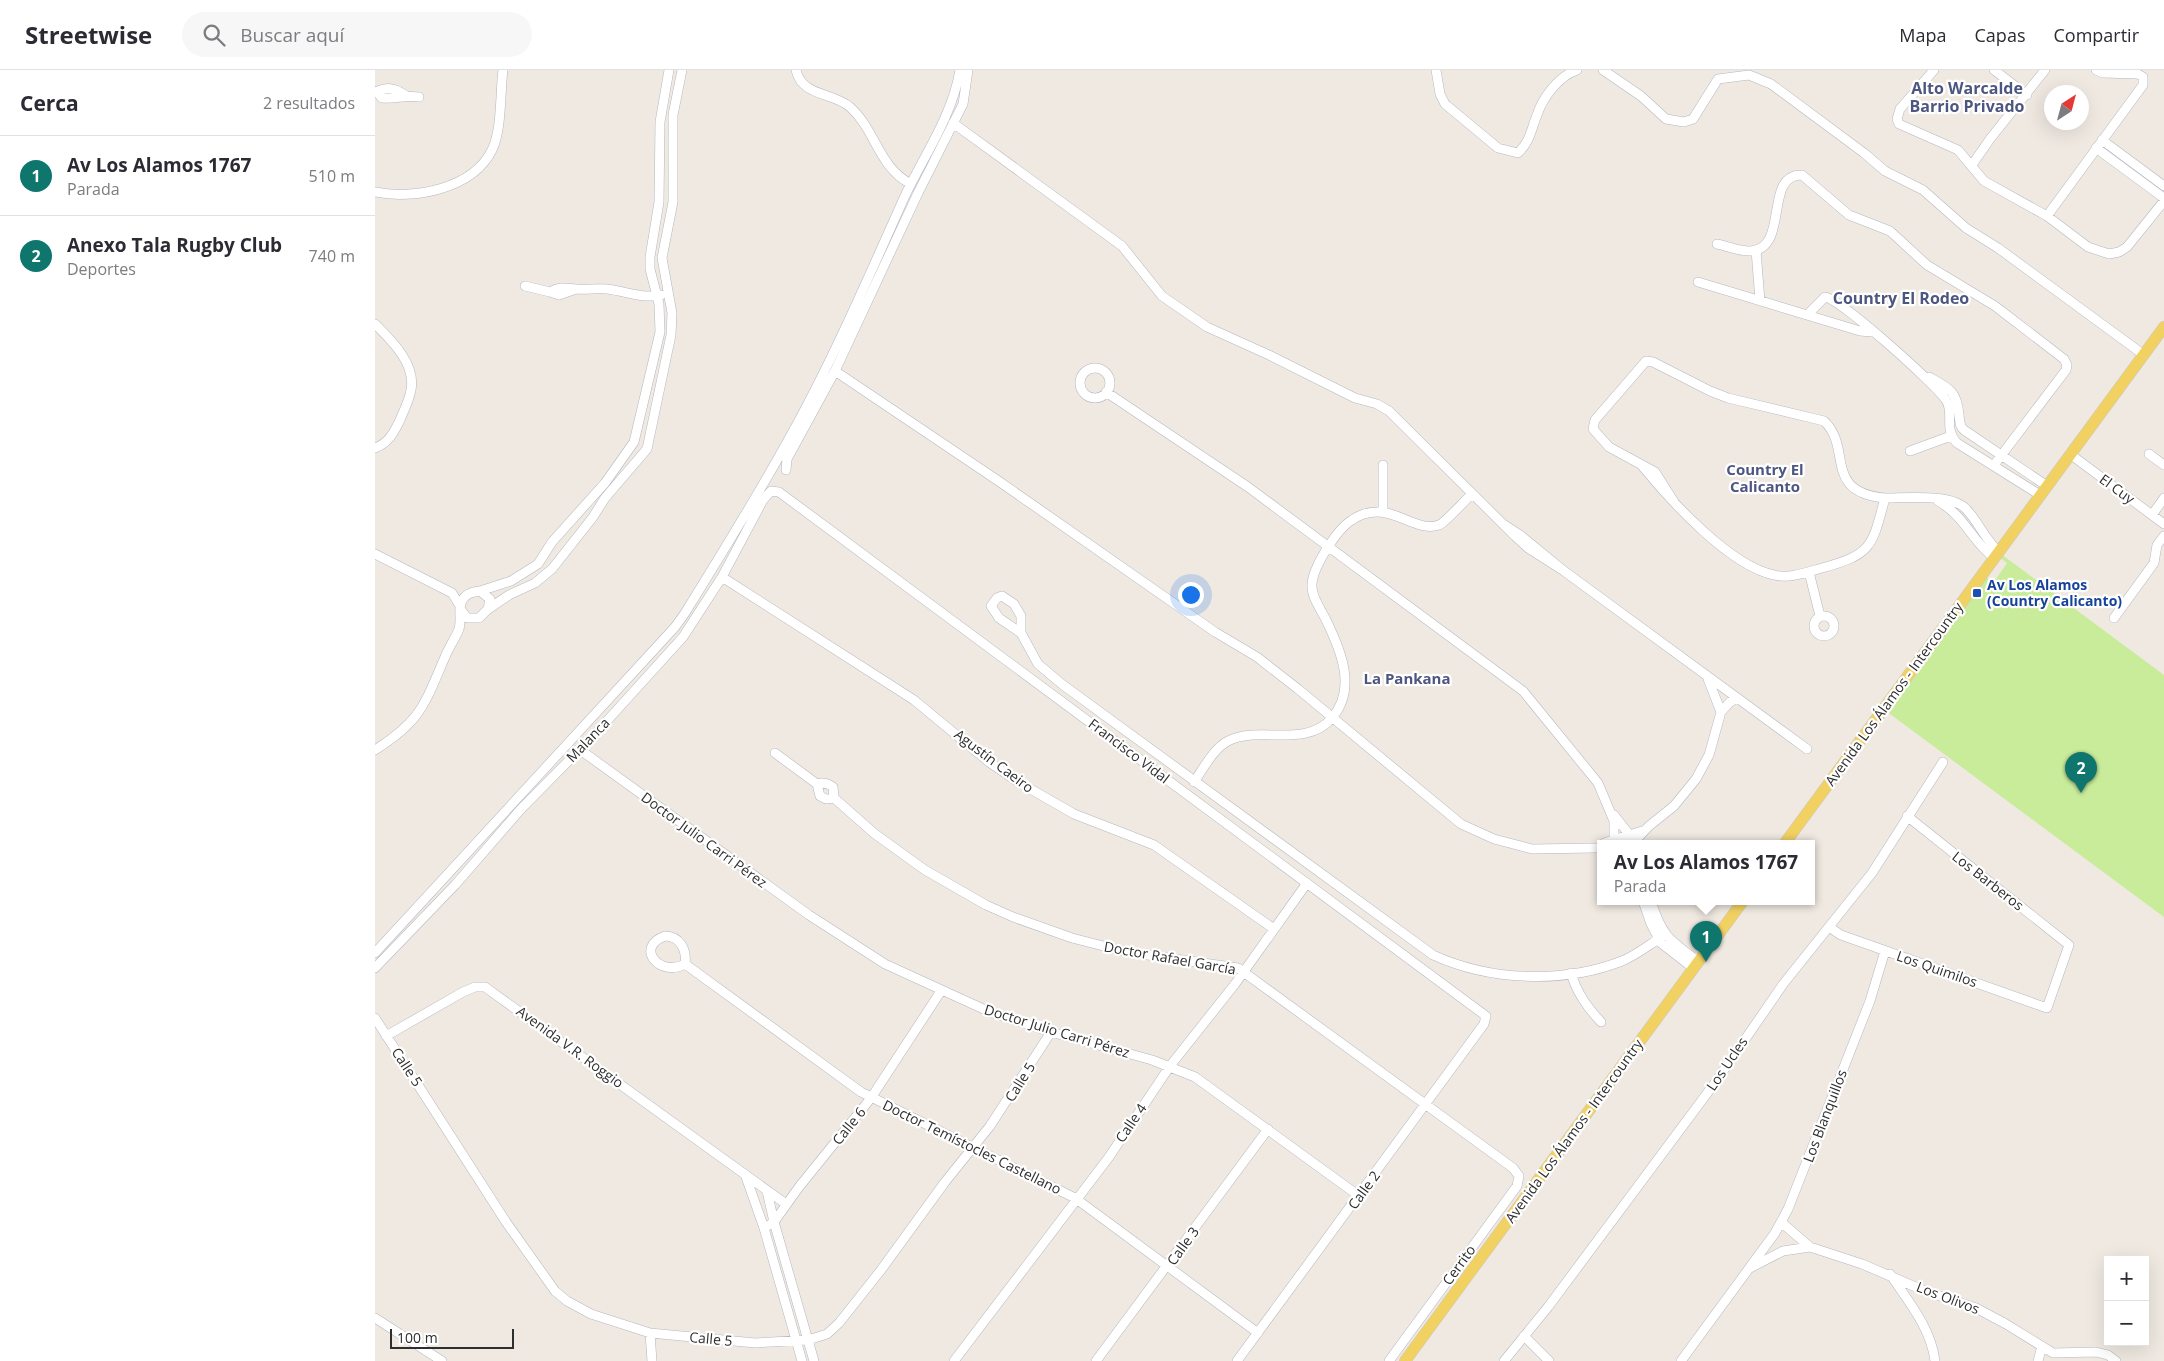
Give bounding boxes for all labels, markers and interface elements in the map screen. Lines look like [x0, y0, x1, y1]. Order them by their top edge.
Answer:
search box [182, 12, 532, 57]
text: Streetwise [25, 18, 152, 51]
icon: search [200, 21, 228, 49]
text: Buscar aquí [240, 22, 344, 48]
text: Mapa [1899, 23, 1947, 47]
text: Capas [1975, 23, 2025, 47]
text: Compartir [2053, 23, 2139, 47]
district label: Alto Warcalde Barrio Privado [1910, 77, 2025, 117]
north arrow [2044, 85, 2089, 130]
text: Cerca [20, 89, 79, 117]
text: 2 resultados [263, 92, 355, 114]
text: Av Los Alamos 1767 [67, 152, 251, 178]
text: 1 [31, 165, 41, 187]
text: 510 m [309, 165, 355, 187]
text: Parada [67, 178, 120, 200]
text: Anexo Tala Rugby Club [67, 232, 282, 258]
text: 2 [31, 245, 41, 267]
text: 740 m [309, 245, 355, 267]
text: Deportes [67, 258, 136, 280]
district label: Country El Rodeo [1833, 287, 1969, 309]
district label: Country El Calicanto [1726, 459, 1804, 496]
street label: El Cuy [2096, 469, 2140, 508]
place label: Av Los Alamos (Country Calicanto) [1987, 575, 2122, 610]
your location [1178, 582, 1204, 608]
marker: Av Los Alamos (Country Calicanto) [1971, 587, 1983, 599]
street label: Avenida Los Álamos - Intercountry [1820, 597, 1967, 789]
district label: La Pankana [1363, 668, 1451, 688]
street label: Malanca [562, 713, 613, 766]
street label: Francisco Vidal [1085, 714, 1174, 787]
street label: Agustín Caeiro [951, 725, 1038, 797]
pin: 2 [2065, 752, 2097, 793]
street label: Doctor Julio Carri Pérez [638, 787, 771, 892]
popup [1597, 840, 1815, 905]
street label: Los Barberos [1949, 847, 2028, 915]
text: Av Los Alamos 1767 [1614, 849, 1798, 875]
text: Parada [1614, 875, 1666, 897]
pin: 1 [1690, 921, 1722, 962]
street label: Doctor Rafael García [1103, 937, 1238, 978]
street label: Los Quimilos [1894, 946, 1980, 991]
street label: Doctor Julio Carri Pérez [982, 999, 1133, 1062]
street label: Avenida V.R. Roggio [513, 1001, 628, 1092]
street label: Los Ucles [1702, 1033, 1752, 1094]
street label: Avenida Los Álamos - Intercountry [1500, 1034, 1647, 1226]
street label: Calle 5 [388, 1043, 427, 1090]
street label: Calle 5 [1000, 1058, 1039, 1105]
street label: Los Blanquillos [1798, 1066, 1851, 1165]
street label: Doctor Temístocles Castellano [880, 1095, 1065, 1198]
street label: Calle 4 [1111, 1100, 1151, 1146]
street label: Calle 6 [828, 1103, 870, 1148]
street label: Calle 2 [1343, 1167, 1384, 1213]
street label: Calle 3 [1162, 1223, 1203, 1269]
street label: Cerrito [1438, 1241, 1480, 1289]
map controls [2104, 1256, 2149, 1346]
button: + [2104, 1256, 2149, 1301]
street label: Los Olivos [1914, 1277, 1983, 1318]
button: − [2104, 1301, 2149, 1346]
scale bar [390, 1326, 514, 1349]
street label: Calle 5 [689, 1327, 733, 1350]
text: 100 m [397, 1328, 438, 1347]

